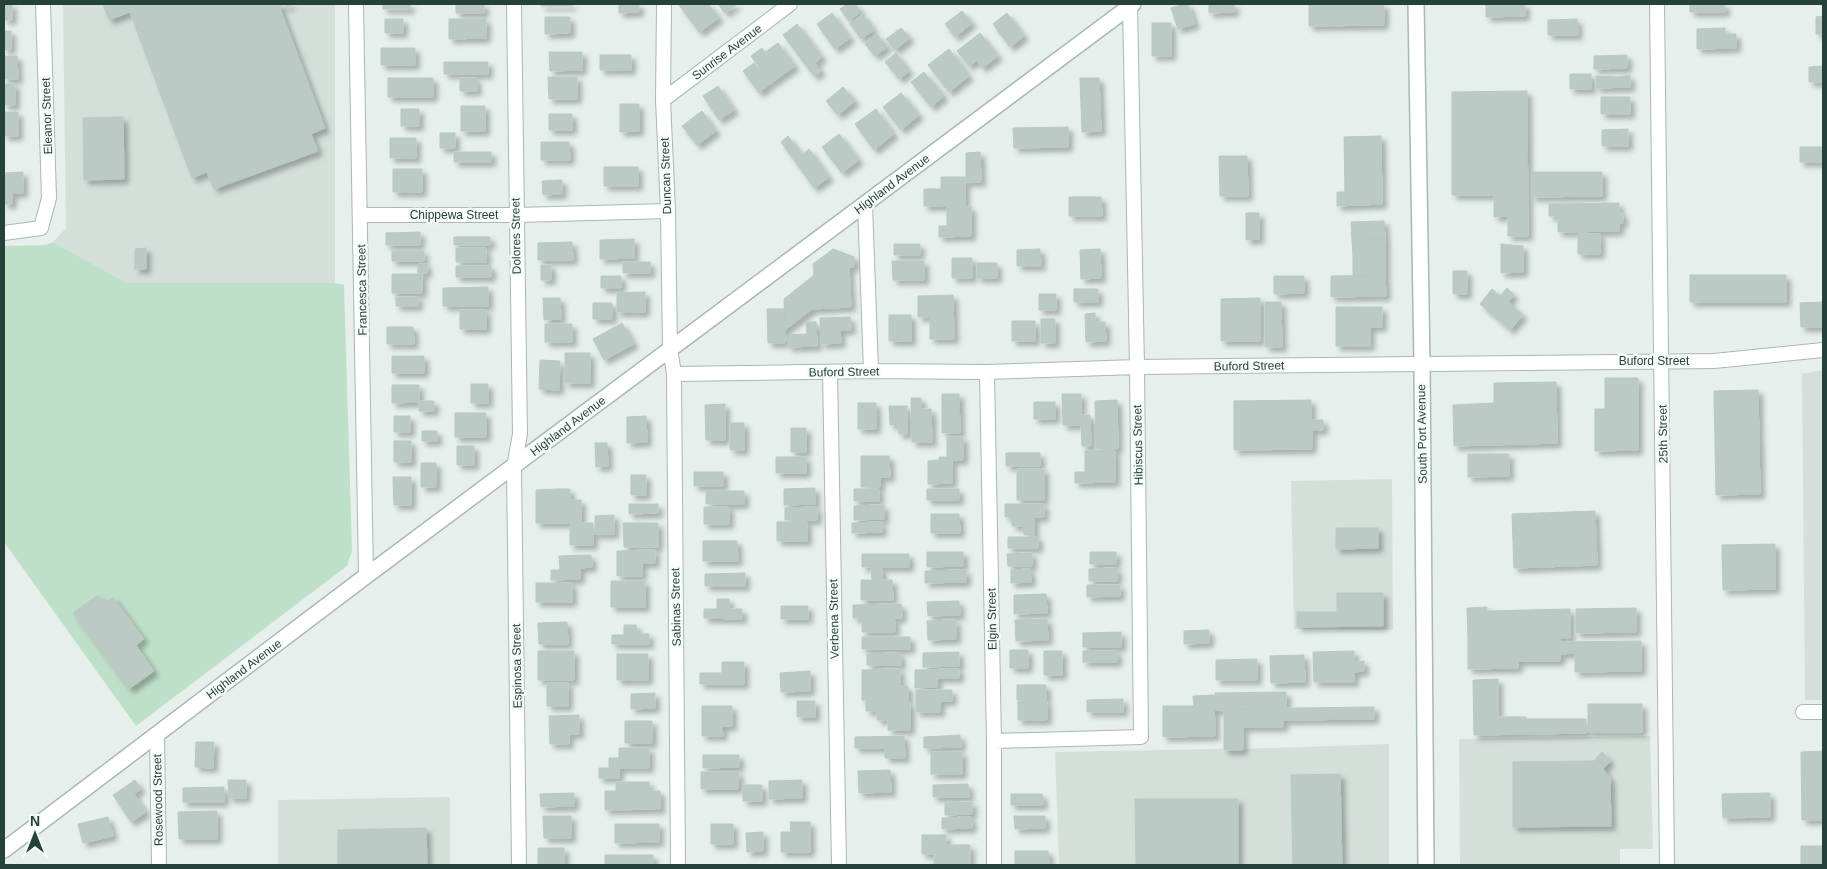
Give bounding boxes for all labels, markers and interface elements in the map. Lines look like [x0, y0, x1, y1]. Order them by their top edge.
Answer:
street label: Sunrise Avenue [689, 21, 765, 83]
street label: Eleanor Street [39, 77, 55, 155]
street label: Duncan Street [658, 137, 674, 215]
street label: Highland Avenue [852, 151, 933, 217]
street label: Dolores Street [508, 197, 524, 274]
street label: Chippewa Street [410, 208, 499, 222]
street label: Francesca Street [354, 244, 370, 336]
street label: Buford Street [1619, 354, 1690, 368]
street label: Buford Street [1214, 358, 1285, 374]
street label: Buford Street [809, 364, 880, 380]
street label: South Port Avenue [1414, 384, 1430, 484]
street label: Highland Avenue [528, 393, 609, 459]
street label: Hibiscus Street [1130, 404, 1146, 485]
street label: 25th Street [1655, 404, 1671, 463]
street label: Sabinas Street [668, 567, 684, 646]
street label: Verbena Street [826, 578, 842, 659]
street label: Elgin Street [984, 587, 1000, 650]
street label: Espinosa Street [509, 623, 525, 708]
street label: Highland Avenue [204, 636, 285, 702]
street label: Rosewood Street [150, 753, 166, 846]
north arrow [10, 809, 60, 859]
text: N [30, 813, 40, 829]

